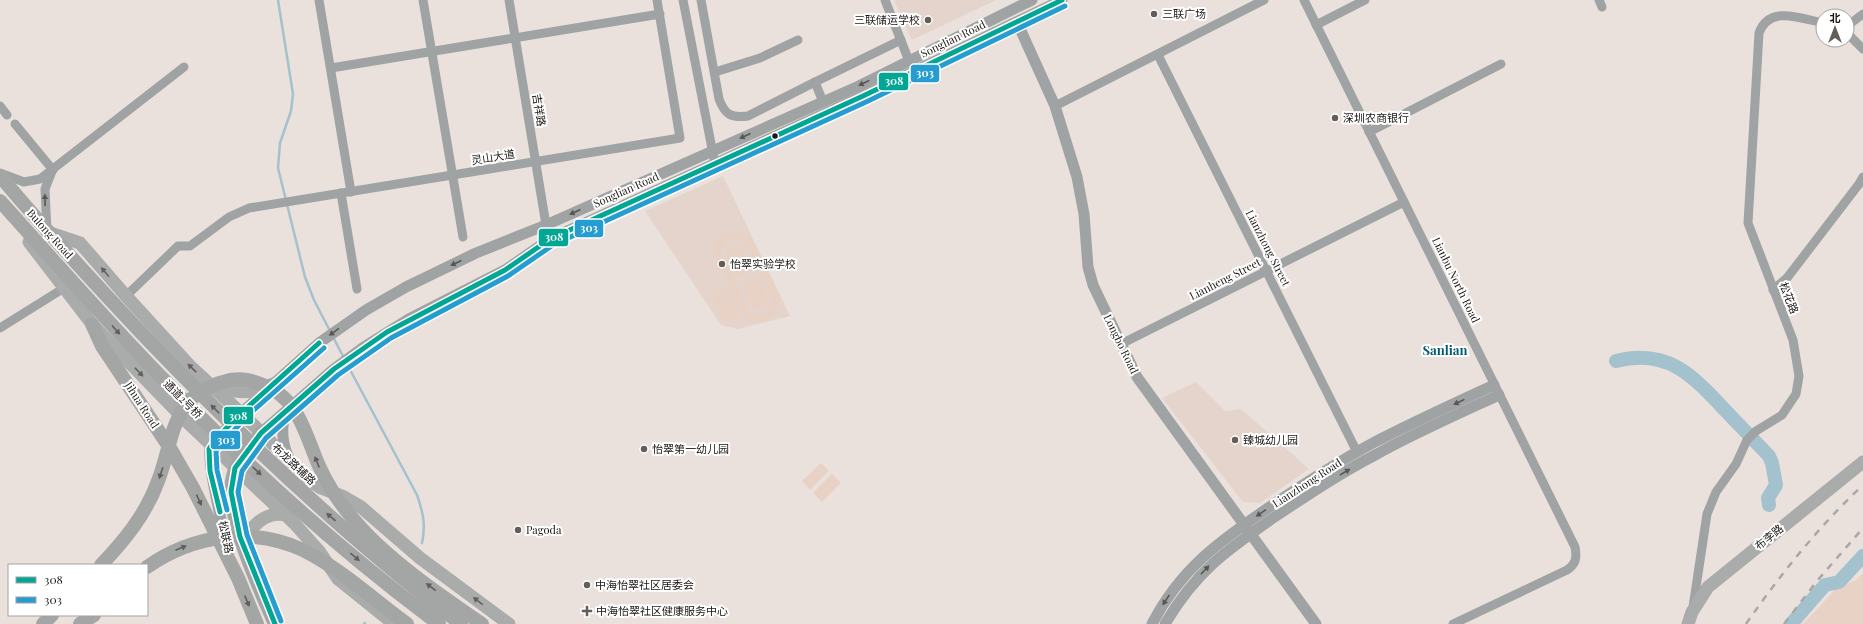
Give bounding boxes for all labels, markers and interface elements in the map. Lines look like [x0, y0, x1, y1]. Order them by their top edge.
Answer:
place label: 三联广场 [1162, 6, 1206, 21]
north arrow [1815, 8, 1855, 48]
marker: 三联广场 [1149, 9, 1159, 19]
text: 北 [1830, 10, 1841, 25]
place label: 三联储运学校 [854, 12, 920, 27]
marker: 三联储运学校 [923, 15, 933, 25]
street label: Songlian Road [918, 16, 988, 61]
line badge: 303 [910, 64, 940, 83]
text: 303 [916, 65, 934, 80]
line badge: 308 [878, 72, 909, 91]
text: 308 [885, 73, 903, 88]
one-way arrow [858, 80, 870, 86]
street label: 吉祥路 [530, 92, 549, 127]
place label: 深圳农商银行 [1343, 110, 1409, 125]
marker: 深圳农商银行 [1330, 113, 1340, 123]
unlabelled marker [770, 131, 780, 141]
one-way arrow [740, 133, 751, 139]
street label: 灵山大道 [470, 146, 516, 167]
street label: Songlian Road [591, 168, 662, 211]
one-way arrow [42, 193, 48, 206]
street label: Bulong Road [24, 205, 77, 262]
street label: Lianzhong Street [1243, 207, 1294, 289]
one-way arrow [570, 209, 581, 215]
line badge: 303 [574, 219, 604, 238]
text: 303 [580, 220, 598, 235]
line badge: 308 [538, 228, 569, 247]
text: 308 [545, 229, 563, 244]
street label: Lianbu North Road [1429, 234, 1484, 326]
street label: Lianheng Street [1186, 254, 1263, 303]
place label: 怡翠实验学校 [730, 256, 796, 271]
marker: 怡翠实验学校 [717, 259, 727, 269]
one-way arrow [449, 260, 461, 266]
one-way arrow [100, 266, 109, 277]
street label: 松花路 [1777, 280, 1802, 316]
street label: Longbo Road [1101, 311, 1143, 377]
one-way arrow [111, 325, 120, 334]
one-way arrow [328, 328, 339, 337]
district label: Sanlian [1422, 341, 1468, 358]
one-way arrow [187, 363, 197, 372]
one-way arrow [134, 367, 143, 377]
street label: 通道2号桥 [161, 376, 206, 421]
street label: Jihua Road [121, 378, 163, 431]
one-way arrow [1453, 399, 1465, 405]
one-way arrow [210, 404, 220, 414]
line badge: 308 [223, 406, 254, 425]
text: 308 [229, 408, 247, 423]
line badge: 303 [210, 430, 241, 450]
text: 303 [217, 432, 235, 447]
place label: 臻城幼儿园 [1243, 432, 1298, 447]
marker: 臻城幼儿园 [1230, 435, 1240, 445]
street label: 布龙路辅路 [269, 439, 320, 488]
place label: 怡翠第一幼儿园 [652, 441, 729, 456]
marker: 怡翠第一幼儿园 [639, 444, 649, 454]
street label: Lianzhong Road [1269, 454, 1345, 511]
one-way arrow [314, 455, 320, 467]
one-way arrow [252, 466, 262, 476]
one-way arrow [158, 467, 164, 479]
one-way arrow [1339, 468, 1351, 475]
one-way arrow [196, 494, 202, 506]
one-way arrow [1255, 509, 1266, 517]
one-way arrow [325, 512, 336, 521]
street label: 松联路 [215, 519, 238, 555]
street label: 布李路 [1751, 520, 1786, 553]
place label: Pagoda [526, 522, 562, 537]
marker: Pagoda [513, 525, 523, 535]
one-way arrow [175, 545, 187, 551]
one-way arrow [349, 552, 360, 561]
legend [8, 564, 148, 616]
one-way arrow [1200, 565, 1210, 575]
text: 308 [44, 571, 63, 587]
place label: 中海怡翠社区居委会 [595, 577, 694, 592]
marker: 中海怡翠社区居委会 [582, 580, 592, 590]
one-way arrow [426, 583, 437, 592]
text: 303 [44, 591, 62, 607]
one-way arrow [245, 595, 251, 607]
one-way arrow [1162, 595, 1170, 606]
one-way arrow [473, 597, 483, 605]
place label: 中海怡翠社区健康服务中心 [596, 603, 728, 618]
marker: 中海怡翠社区健康服务中心 [581, 605, 593, 617]

